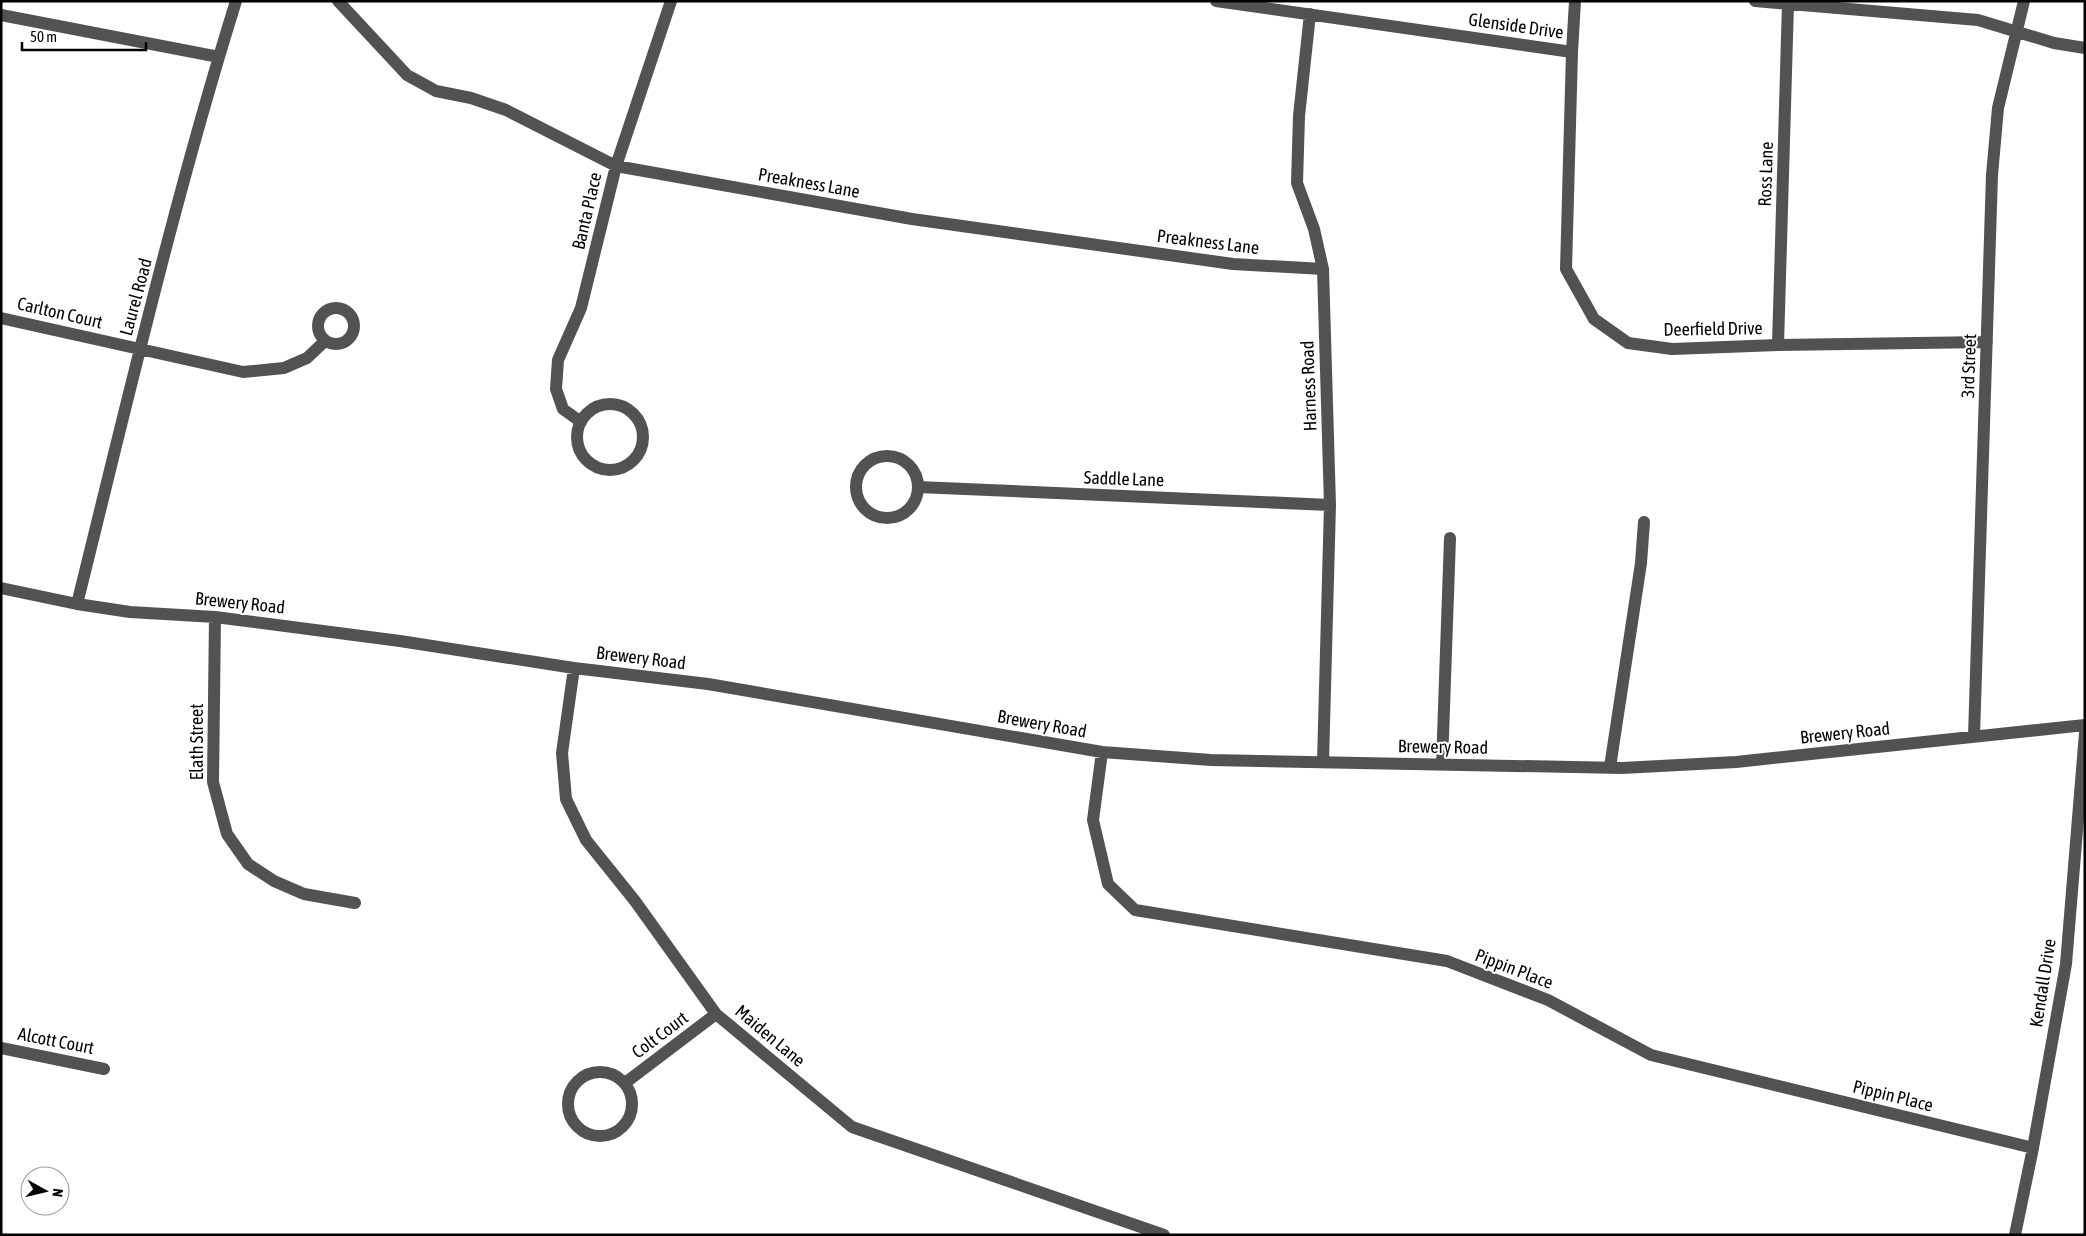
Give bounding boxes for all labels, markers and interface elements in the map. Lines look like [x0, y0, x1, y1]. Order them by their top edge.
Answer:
street label: Glenside Drive [1467, 8, 1565, 43]
scale bar [22, 20, 146, 52]
text: 50 m [30, 28, 57, 45]
street label: Ross Lane [1754, 141, 1777, 207]
street label: Preakness Lane [757, 163, 862, 202]
street label: Banta Place [567, 170, 606, 251]
street label: Preakness Lane [1156, 225, 1260, 258]
street label: Laurel Road [115, 256, 156, 338]
street label: Carlton Court [15, 293, 105, 333]
street label: Deerfield Drive [1663, 317, 1763, 340]
street label: 3rd Street [1957, 334, 1980, 398]
street label: Harness Road [1296, 340, 1321, 432]
street label: Saddle Lane [1083, 467, 1165, 490]
street label: Brewery Road [194, 587, 286, 618]
street label: Brewery Road [595, 642, 687, 673]
street label: Elath Street [186, 704, 207, 780]
street label: Brewery Road [996, 705, 1088, 742]
street label: Brewery Road [1799, 717, 1891, 748]
street label: Brewery Road [1398, 735, 1488, 758]
street label: Kendall Drive [2025, 937, 2060, 1029]
street label: Pippin Place [1472, 944, 1556, 993]
street label: Maiden Lane [731, 1000, 810, 1071]
street label: Colt Court [628, 1007, 692, 1062]
street label: Alcott Court [16, 1023, 96, 1058]
street label: Pippin Place [1851, 1075, 1935, 1116]
north arrow [20, 1166, 70, 1216]
text: N [49, 1188, 66, 1198]

